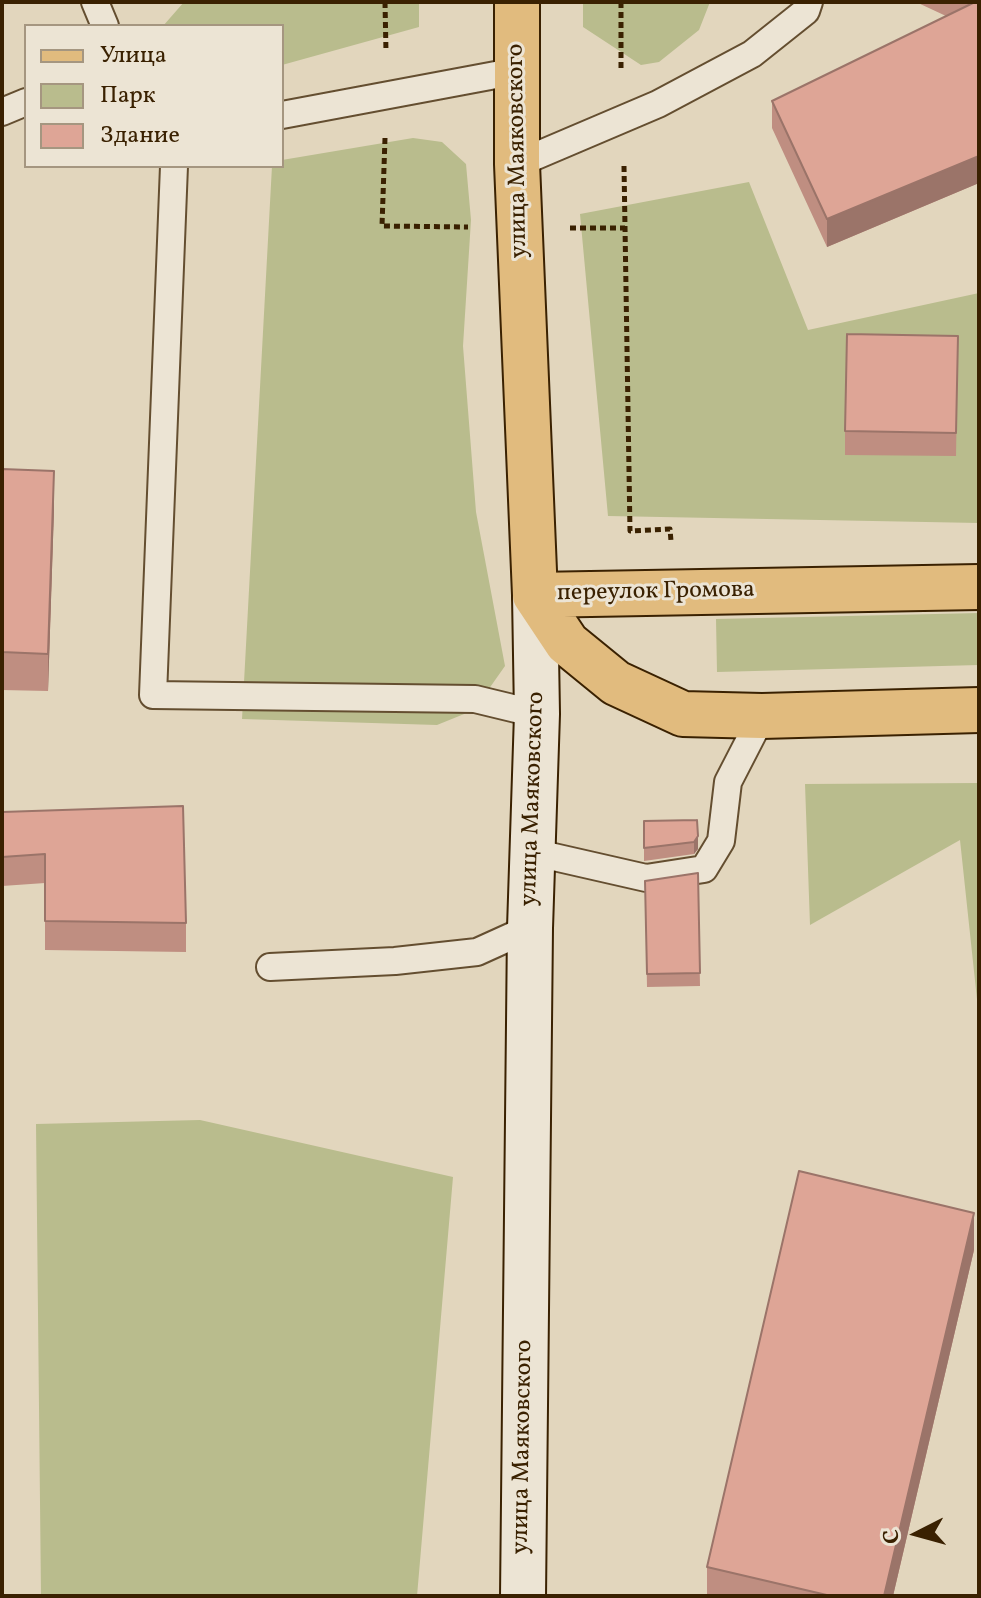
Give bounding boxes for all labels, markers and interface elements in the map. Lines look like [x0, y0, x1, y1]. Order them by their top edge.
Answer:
legend [24, 24, 284, 168]
text: Улица [100, 39, 167, 73]
street label: улица Маяковского [503, 43, 535, 259]
text: Парк [100, 79, 156, 113]
text: Здание [100, 119, 180, 153]
street label: переулок Громова [557, 577, 755, 609]
street label: улица Маяковского [516, 691, 552, 907]
street label: улица Маяковского [508, 1339, 540, 1555]
north arrow [877, 1494, 957, 1574]
text: С [876, 1528, 909, 1545]

